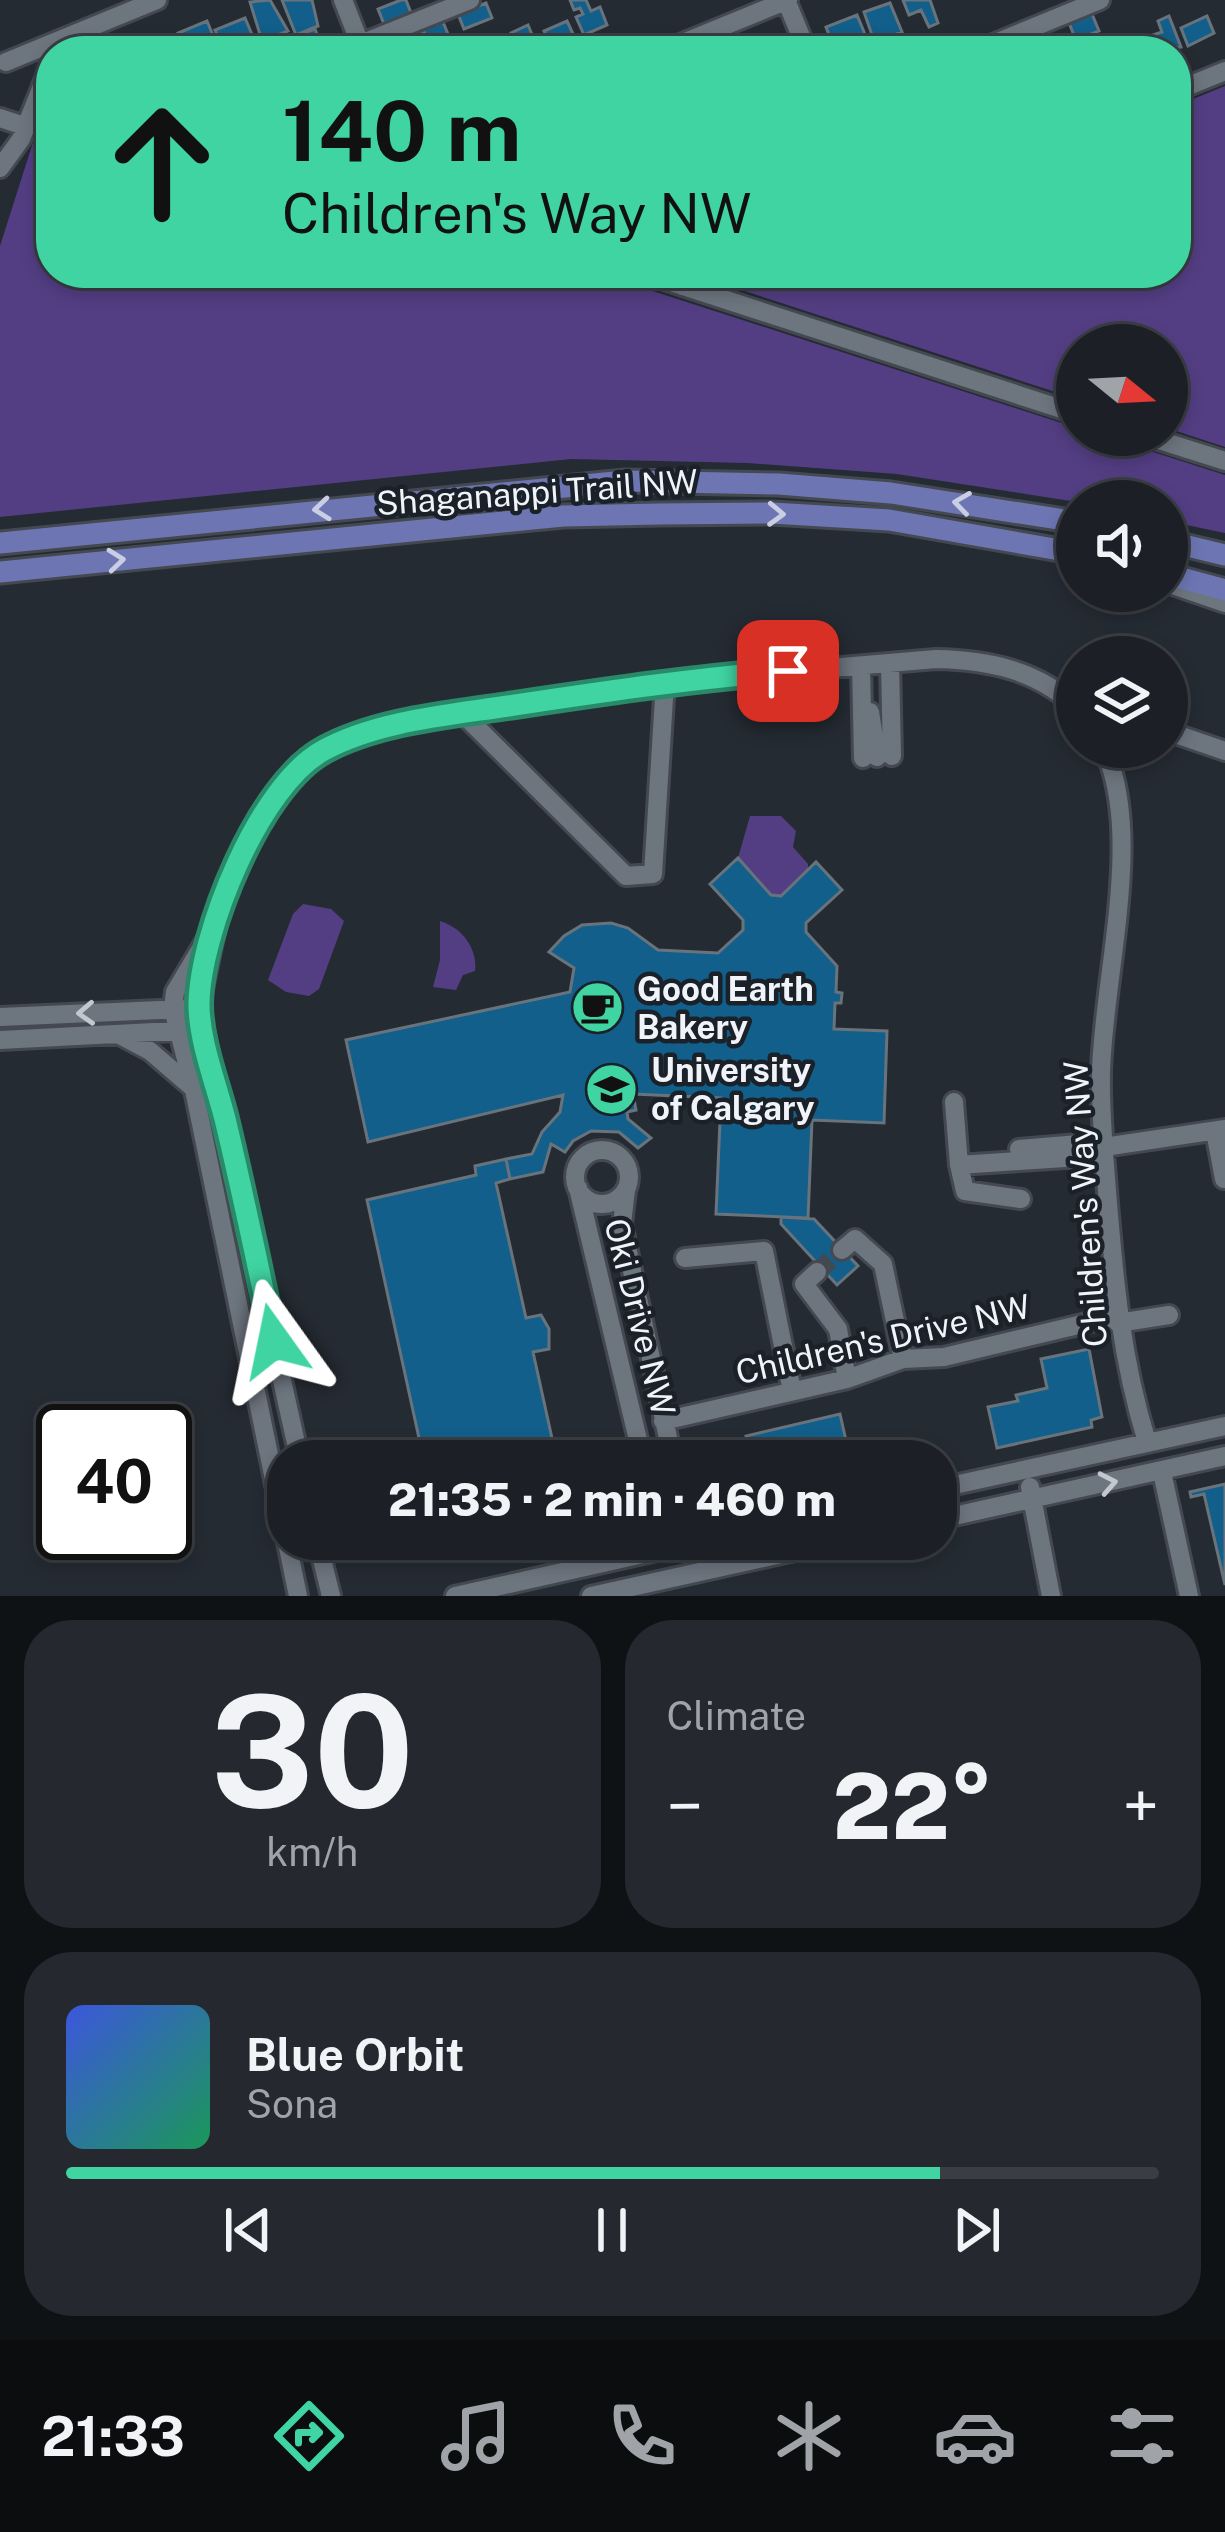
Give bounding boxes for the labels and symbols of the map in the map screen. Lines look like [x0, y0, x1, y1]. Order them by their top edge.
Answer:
north arrow [1056, 324, 1188, 456]
street label: Shaganappi Trail NW [375, 462, 699, 522]
one-way arrow [952, 491, 971, 517]
one-way arrow [312, 496, 332, 522]
one-way arrow [767, 500, 786, 526]
one-way arrow [107, 548, 126, 574]
pin [737, 620, 839, 722]
place label: Good Earth Bakery [637, 970, 814, 1046]
cafe icon: Good Earth Bakery [570, 980, 626, 1036]
one-way arrow [76, 1000, 95, 1026]
place label: University of Calgary [651, 1051, 815, 1127]
street label: Children's Way NW [1056, 1060, 1114, 1348]
school or university icon: University of Calgary [584, 1061, 640, 1117]
street label: Oki Drive NW [597, 1214, 683, 1420]
position arrow [211, 1278, 337, 1404]
street label: Children's Drive NW [732, 1287, 1034, 1391]
speed limit sign: 40 [36, 1404, 192, 1560]
one-way arrow [1097, 1471, 1117, 1496]

